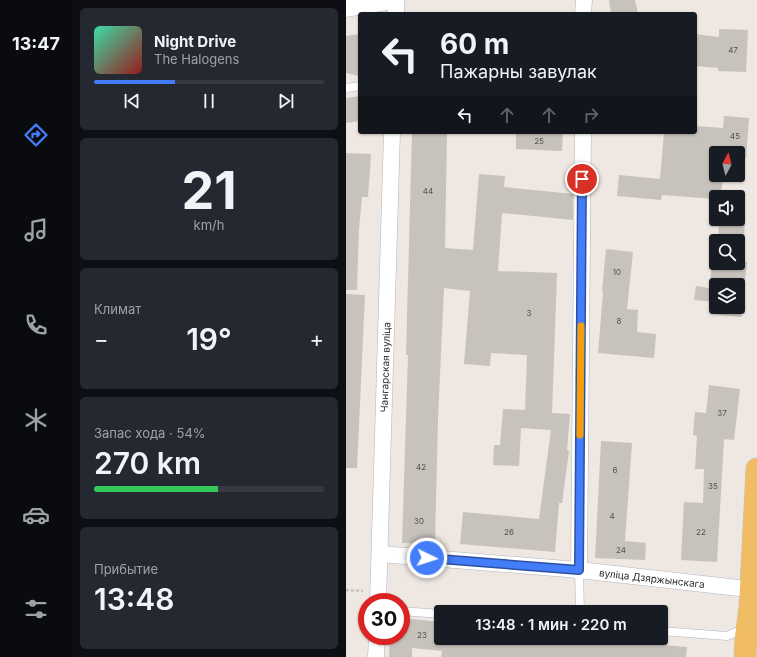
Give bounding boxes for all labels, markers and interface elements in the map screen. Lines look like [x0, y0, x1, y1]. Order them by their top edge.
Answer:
text: 60 m [440, 27, 509, 61]
icon: left [374, 28, 426, 80]
text: Night Drive [154, 32, 236, 51]
text: 13:47 [12, 33, 60, 54]
house number: 47 [728, 45, 738, 55]
text: The Halogens [154, 51, 239, 67]
text: Пажарны завулак [440, 61, 597, 82]
icon: previous [121, 90, 143, 112]
icon: pause [198, 90, 220, 112]
icon: next [275, 90, 297, 112]
icon: left [454, 104, 476, 126]
icon: ahead [496, 104, 518, 126]
icon: ahead [538, 104, 560, 126]
icon: right [580, 104, 602, 126]
icon: directions [22, 121, 50, 149]
house number: 45 [730, 131, 740, 141]
house number: 25 [534, 136, 544, 146]
north arrow [709, 146, 745, 182]
map controls [709, 146, 745, 314]
text: 21 [181, 159, 237, 222]
pin [565, 162, 599, 196]
icon: arrive [571, 168, 593, 190]
house number: 44 [423, 186, 433, 196]
button: sound [709, 190, 745, 226]
icon: music [22, 216, 50, 244]
text: km/h [194, 217, 224, 233]
button: search [709, 234, 745, 270]
house number: 10 [613, 267, 621, 277]
button: layers [709, 278, 745, 314]
text: Климат [94, 301, 141, 317]
house number: 3 [527, 308, 532, 318]
icon: phone [22, 311, 50, 339]
house number: 8 [617, 316, 622, 326]
text: 19° [186, 321, 232, 357]
street label: Чангарская вуліца [378, 322, 392, 412]
text: − [94, 326, 109, 352]
text: + [309, 326, 324, 352]
icon: climate [22, 406, 50, 434]
house number: 37 [717, 408, 727, 418]
text: Запас хода · 54% [94, 425, 206, 441]
text: 270 km [94, 445, 201, 481]
house number: 42 [416, 462, 426, 472]
house number: 6 [613, 465, 618, 475]
house number: 35 [708, 481, 718, 491]
icon: car [22, 501, 50, 529]
house number: 4 [609, 511, 615, 521]
house number: 30 [414, 516, 424, 526]
house number: 26 [504, 527, 514, 537]
house number: 22 [696, 527, 706, 537]
position arrow [406, 537, 448, 579]
house number: 24 [616, 545, 626, 555]
text: Прибытие [94, 561, 158, 577]
street label: вуліца Дзяржынскага [598, 566, 705, 590]
text: 13:48 [94, 581, 175, 617]
speed limit sign: 30 [358, 593, 410, 645]
icon: filters [22, 595, 50, 623]
text: 13:48 · 1 мин · 220 m [475, 615, 627, 634]
house number: 23 [417, 630, 427, 640]

